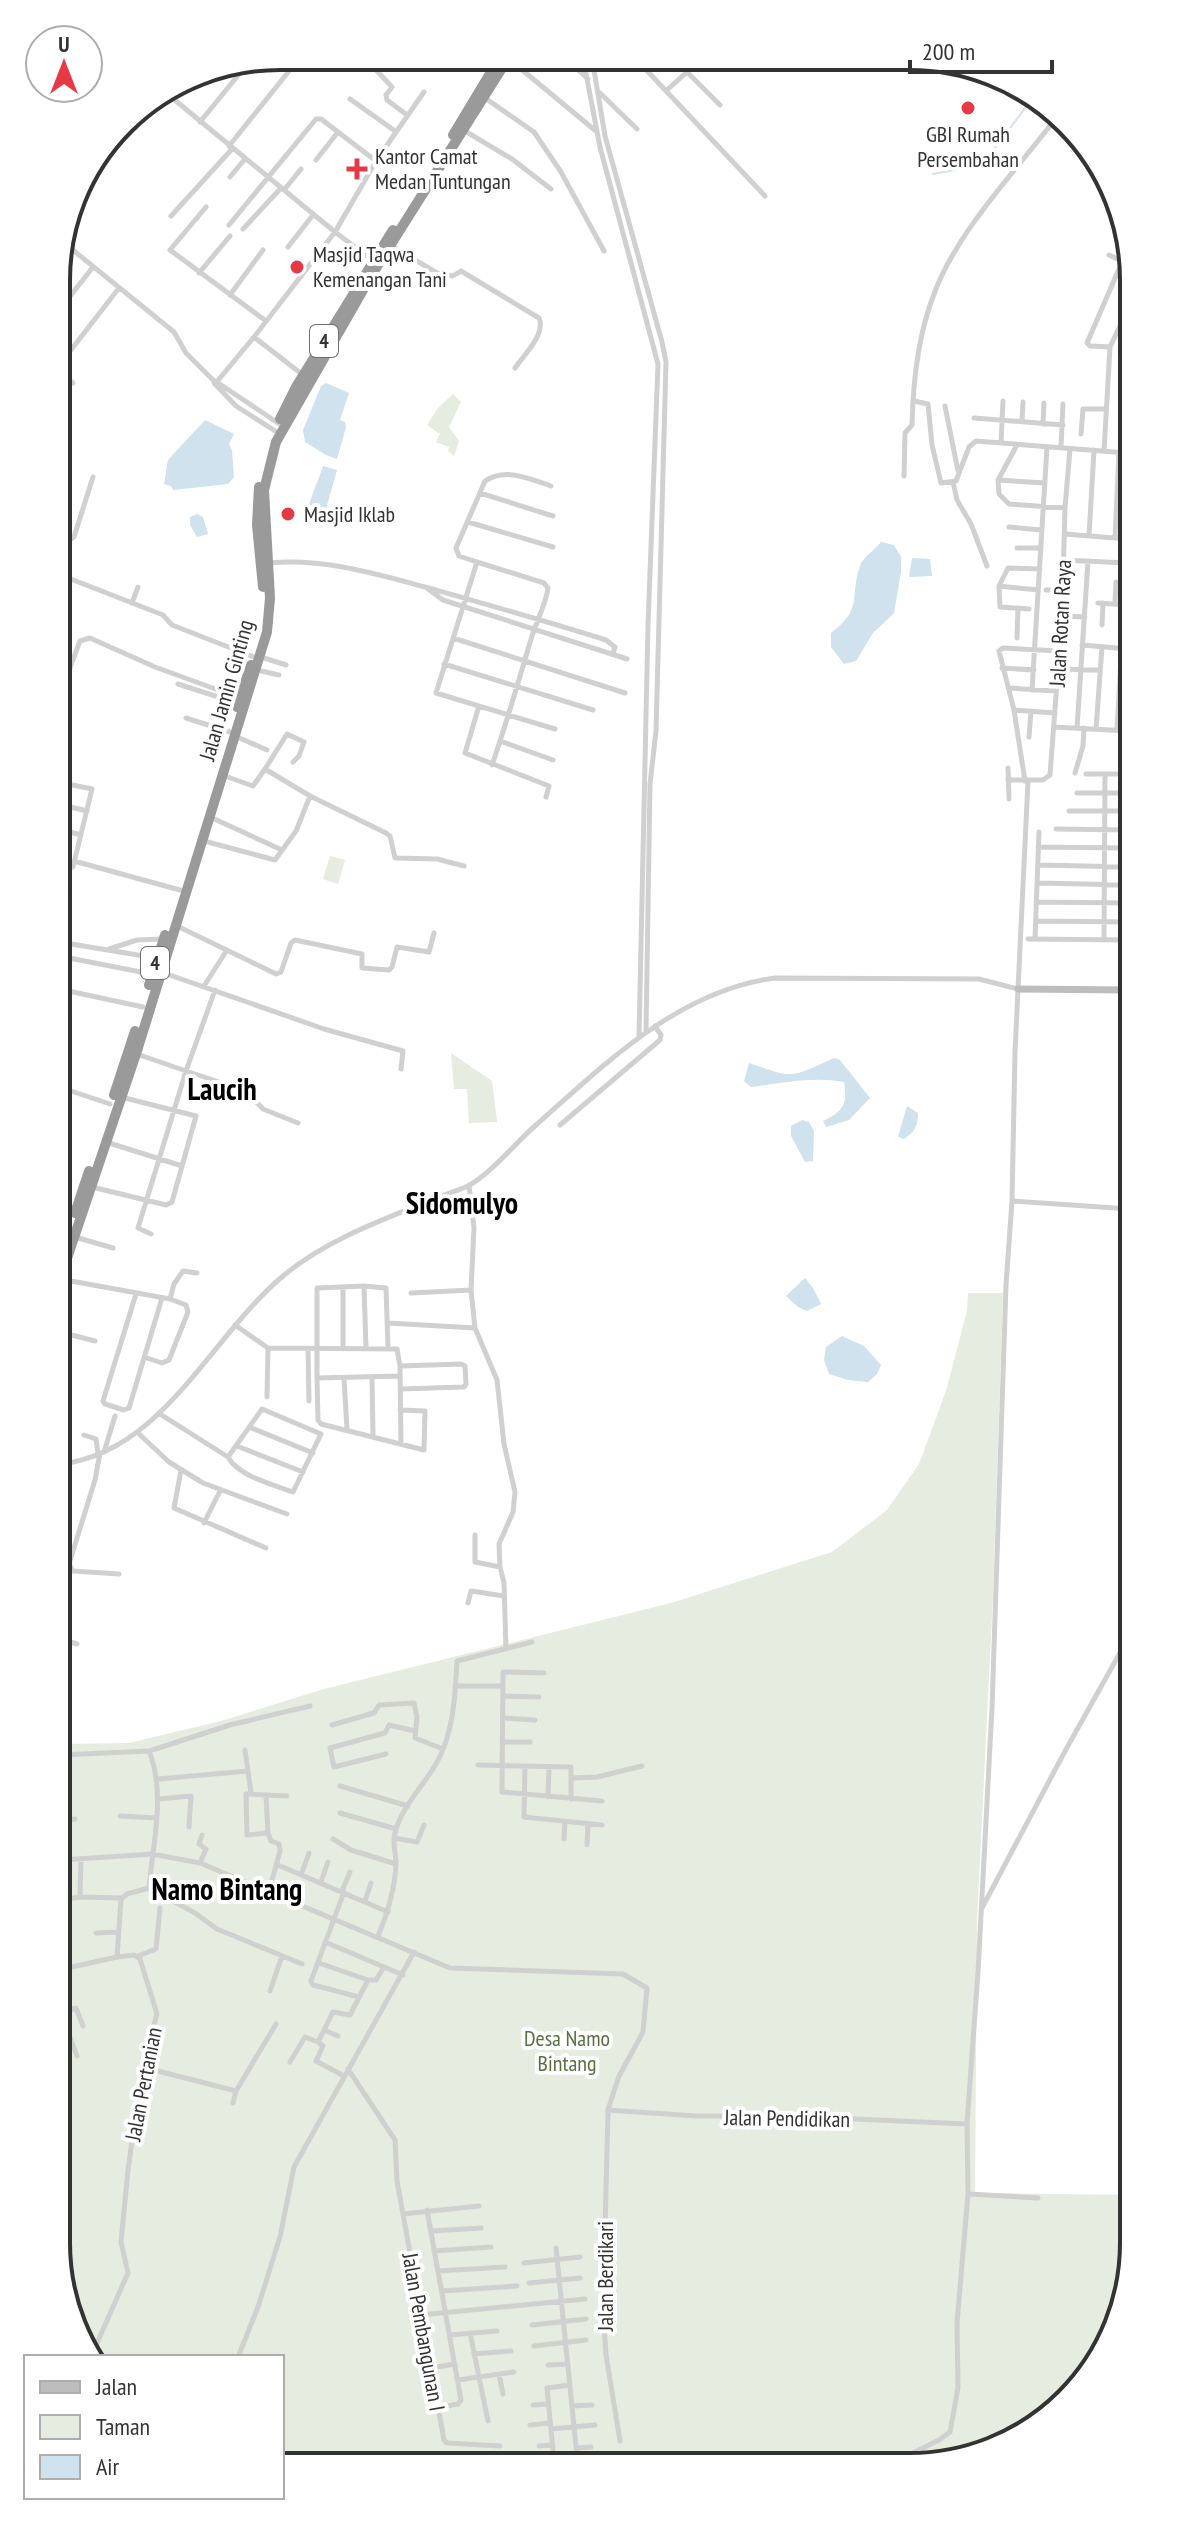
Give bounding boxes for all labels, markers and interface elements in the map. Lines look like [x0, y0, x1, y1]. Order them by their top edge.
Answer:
north arrow [24, 24, 104, 104]
scale bar [910, 24, 1052, 74]
text: U [58, 30, 70, 58]
text: 200 m [922, 36, 975, 67]
marker: GBI Rumah Persembahan [959, 99, 977, 117]
place label: GBI Rumah Persembahan [917, 120, 1019, 173]
place label: Kantor Camat Medan Tuntungan [375, 142, 511, 195]
marker: Kantor Camat Medan Tuntungan [346, 158, 368, 180]
place label: Masjid Taqwa Kemenangan Tani [313, 240, 447, 293]
marker: Masjid Taqwa Kemenangan Tani [288, 258, 306, 276]
road number: 4 [310, 325, 338, 357]
place label: Masjid Iklab [304, 500, 395, 528]
marker: Masjid Iklab [279, 505, 297, 523]
street label: Jalan Rotan Raya [1043, 559, 1077, 688]
street label: Jalan Jamin Ginting [192, 616, 259, 765]
road number: 4 [141, 947, 169, 979]
district label: Laucih [187, 1069, 257, 1108]
district label: Sidomulyo [406, 1183, 518, 1222]
district label: Namo Bintang [152, 1869, 302, 1908]
park label: Desa Namo Bintang [524, 2024, 610, 2077]
street label: Jalan Pertanian [118, 2025, 168, 2144]
street label: Jalan Pendidikan [723, 2103, 850, 2133]
street label: Jalan Berdikari [591, 2221, 619, 2332]
street label: Jalan Pembangunan I [396, 2250, 452, 2413]
legend [24, 2355, 284, 2499]
text: Jalan [95, 2371, 137, 2402]
text: Taman [96, 2411, 150, 2442]
text: Air [96, 2451, 120, 2482]

